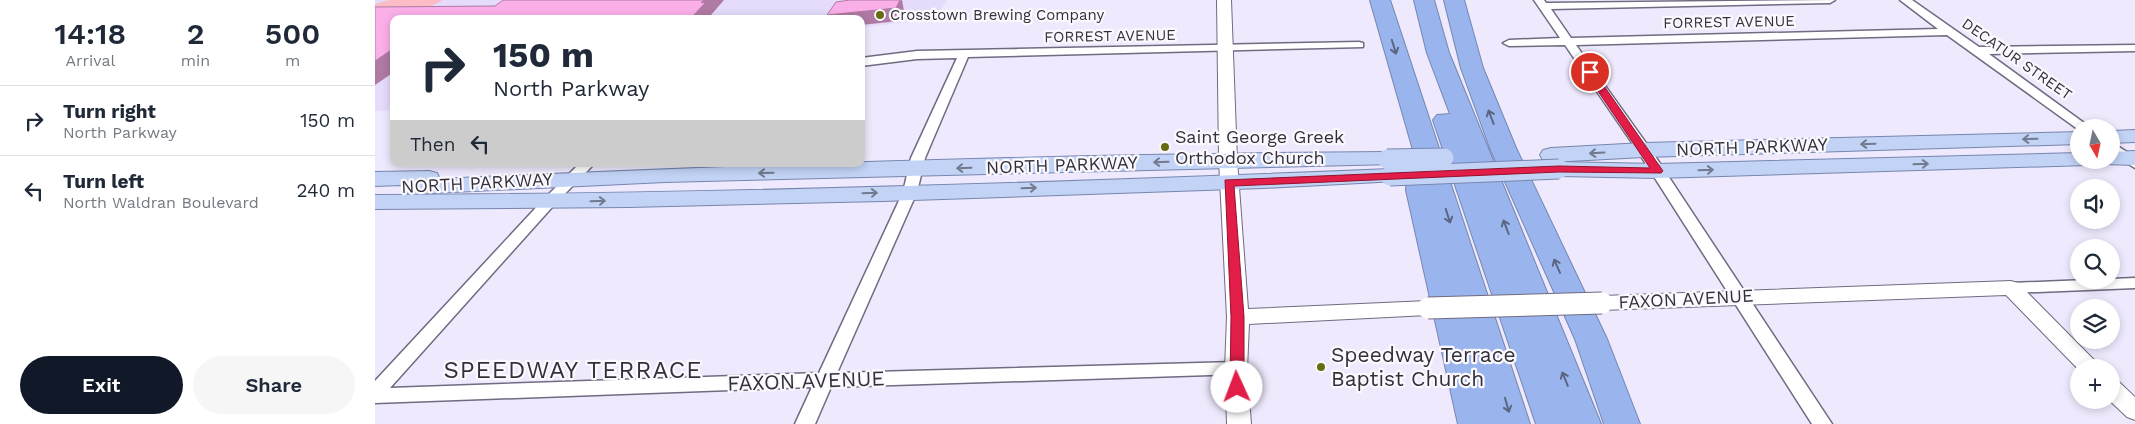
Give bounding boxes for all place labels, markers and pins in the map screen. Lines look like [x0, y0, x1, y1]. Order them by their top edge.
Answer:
place label: Crosstown Brewing Company [890, 6, 1105, 24]
marker: Crosstown Brewing Company [874, 9, 886, 21]
pin [1569, 51, 1611, 93]
place label: Saint George Greek Orthodox Church [1175, 126, 1344, 168]
marker: Saint George Greek Orthodox Church [1159, 141, 1171, 153]
place label: Speedway Terrace Baptist Church [1331, 342, 1516, 391]
marker: Speedway Terrace Baptist Church [1315, 361, 1327, 373]

